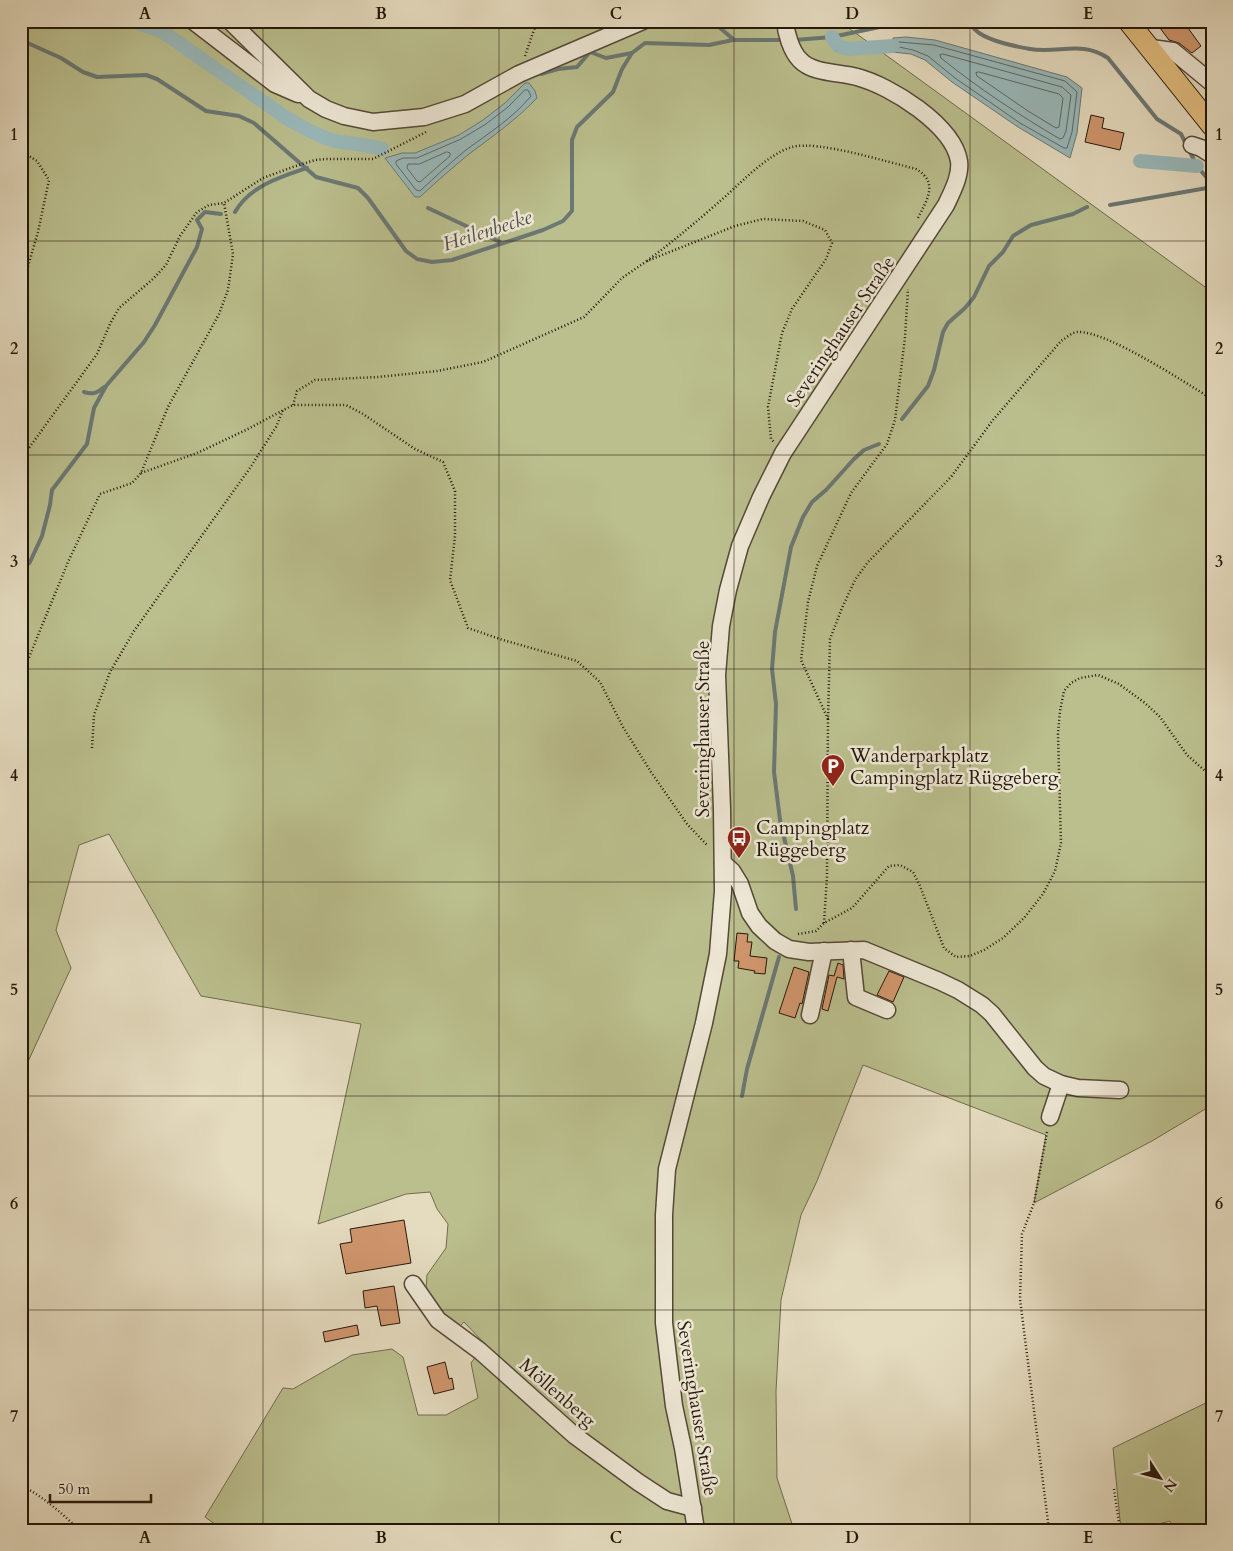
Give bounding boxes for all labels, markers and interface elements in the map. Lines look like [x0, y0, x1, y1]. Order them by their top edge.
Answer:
text: A [139, 3, 151, 25]
text: B [375, 3, 387, 25]
text: C [610, 3, 622, 25]
text: D [845, 3, 859, 25]
text: E [1083, 3, 1093, 25]
text: 1 [10, 124, 18, 146]
text: 1 [1215, 124, 1223, 146]
water label: Heilenbecke [439, 203, 536, 258]
street label: Severinghauser Straße [781, 251, 901, 412]
text: 2 [10, 338, 18, 360]
text: 2 [1215, 338, 1223, 360]
text: 3 [10, 551, 18, 573]
text: 3 [1215, 551, 1223, 573]
street label: Severinghauser Straße [690, 641, 716, 817]
place label: Wanderparkplatz Campingplatz Rüggeberg [849, 743, 1059, 791]
parking icon: Wanderparkplatz Campingplatz Rüggeberg [820, 753, 846, 787]
text: 4 [10, 765, 18, 787]
text: 4 [1215, 765, 1223, 787]
place label: Campingplatz Rüggeberg [756, 815, 870, 863]
bus stop icon: Campingplatz Rüggeberg [726, 825, 752, 859]
text: 5 [10, 979, 18, 1001]
text: 5 [1215, 979, 1223, 1001]
text: 6 [10, 1193, 18, 1215]
text: 6 [1215, 1193, 1223, 1215]
street label: Severinghauser Straße [670, 1319, 724, 1498]
street label: Möllenberg [513, 1352, 601, 1434]
text: 7 [10, 1406, 18, 1428]
text: 7 [1215, 1406, 1223, 1428]
north arrow [1136, 1454, 1186, 1504]
scale bar [50, 1471, 151, 1503]
text: N [1159, 1475, 1181, 1496]
text: 50 m [58, 1479, 90, 1499]
text: A [139, 1527, 151, 1549]
text: B [375, 1527, 387, 1549]
text: C [610, 1527, 622, 1549]
text: D [845, 1527, 859, 1549]
text: E [1083, 1527, 1093, 1549]

